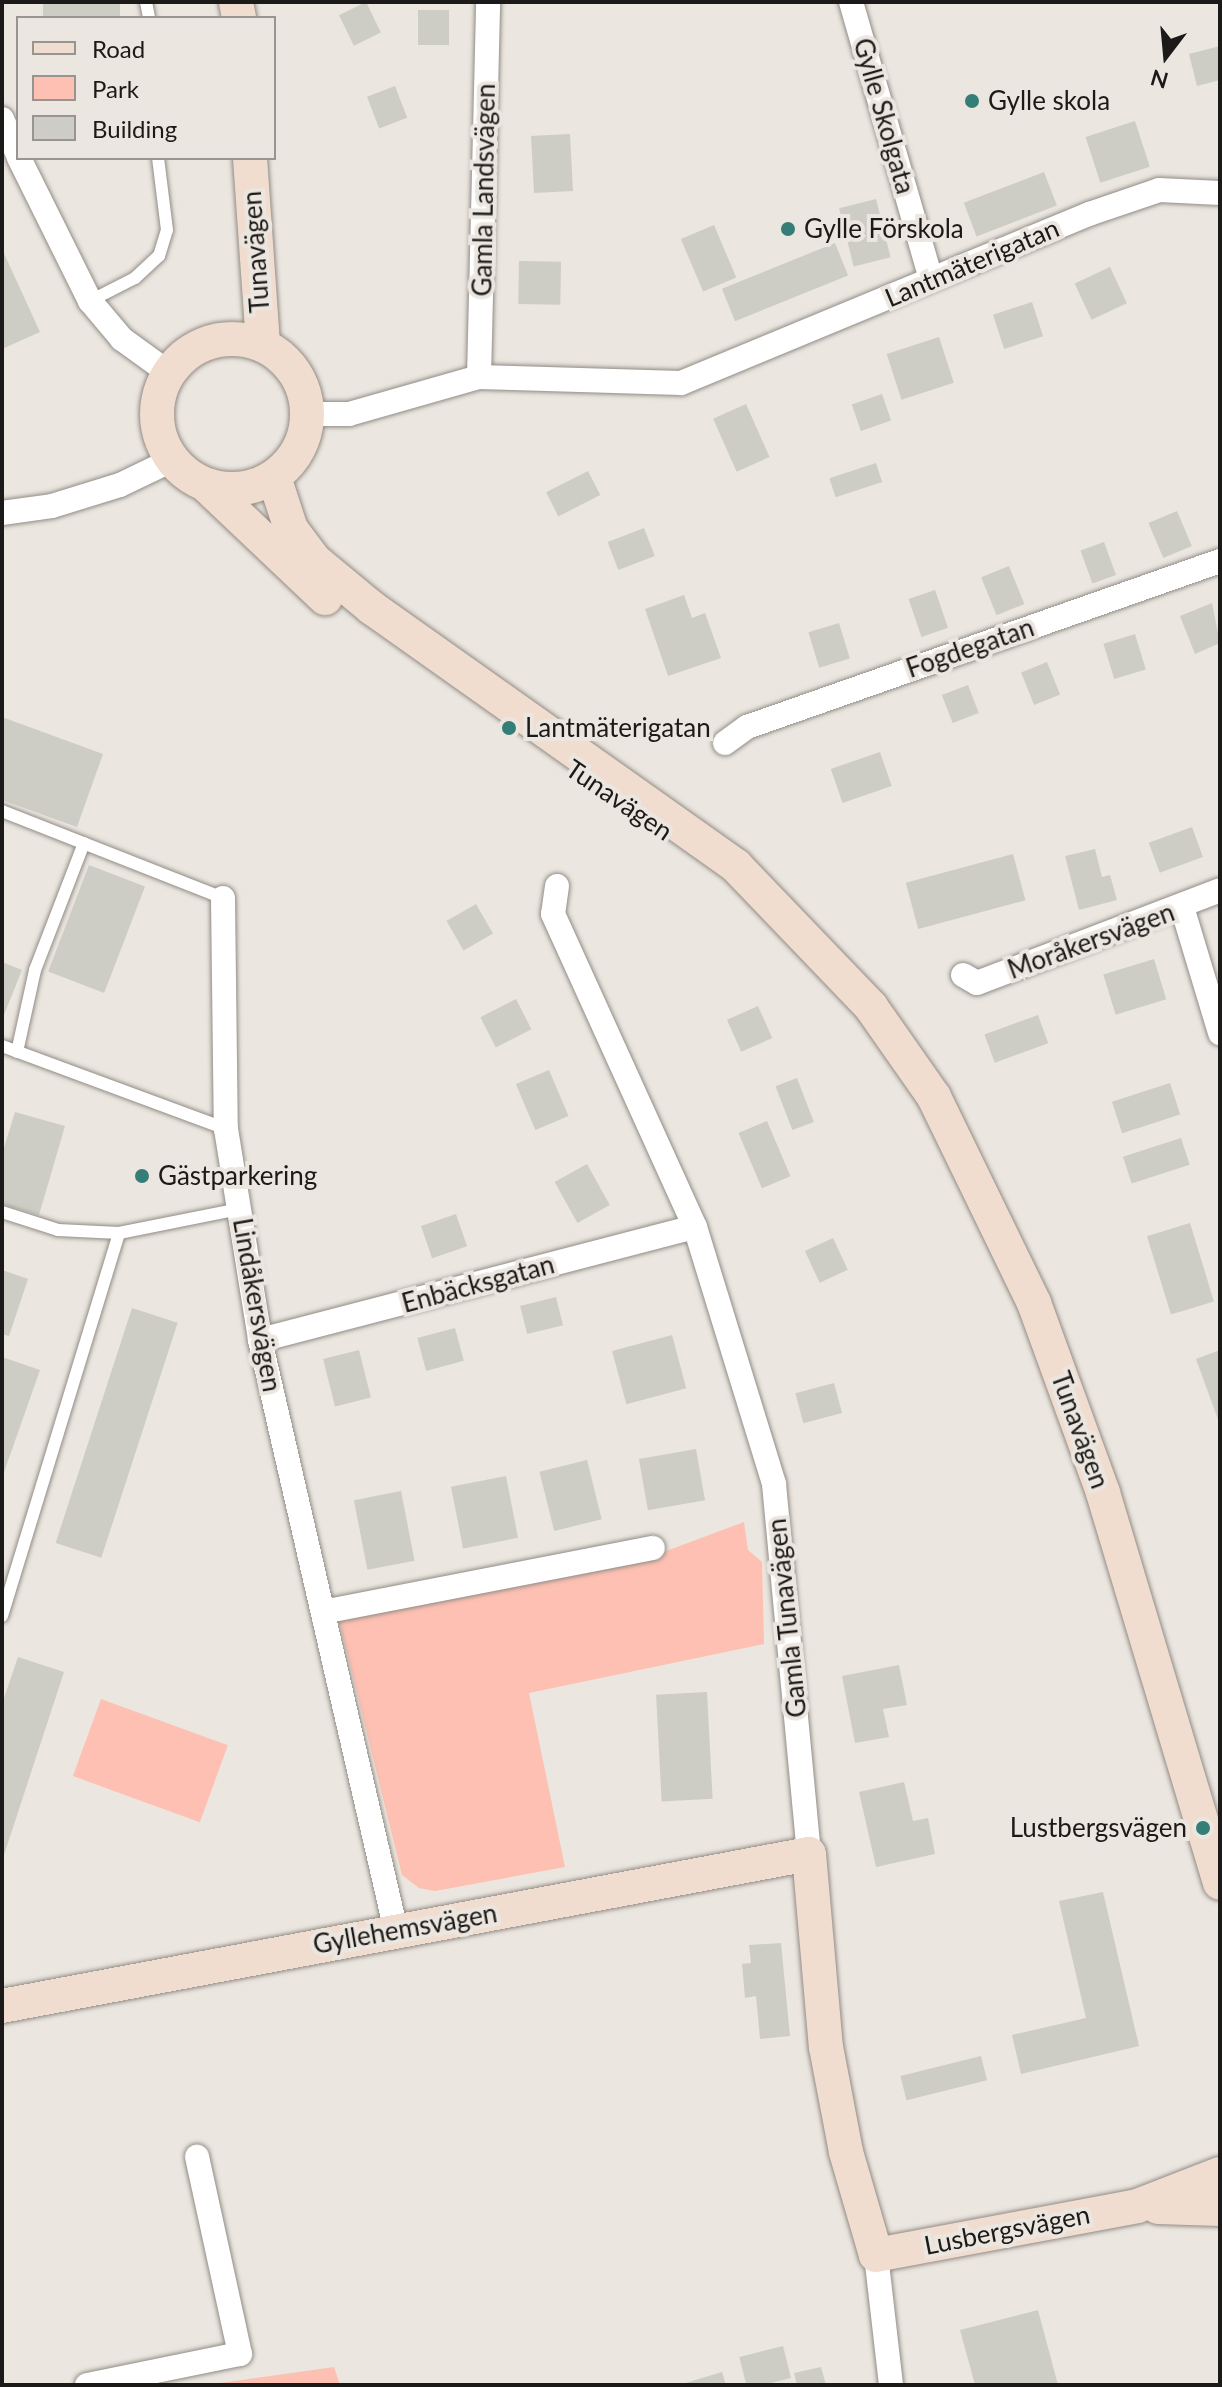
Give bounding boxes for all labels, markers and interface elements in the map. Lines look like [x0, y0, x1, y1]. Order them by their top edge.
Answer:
legend [16, 16, 276, 160]
north arrow [1126, 16, 1206, 96]
text: Road [92, 34, 145, 63]
street label: Gylle Skolgata [847, 35, 921, 197]
text: N [1147, 64, 1171, 95]
text: Park [92, 74, 139, 103]
street label: Gamla Landsvägen [467, 83, 501, 297]
place label: Gylle skola [988, 85, 1110, 117]
marker: Gylle skola [963, 92, 981, 110]
text: Building [92, 114, 177, 143]
street label: Tunavägen [236, 190, 276, 314]
street label: Lantmäterigatan [880, 212, 1064, 314]
place label: Gylle Förskola [804, 213, 964, 245]
marker: Gylle Förskola [779, 220, 797, 238]
street label: Fogdegatan [902, 612, 1038, 684]
place label: Lantmäterigatan [525, 712, 711, 744]
marker: Lantmäterigatan [500, 719, 518, 737]
street label: Tunavägen [560, 753, 678, 847]
street label: Moråkersvägen [1003, 896, 1179, 986]
place label: Gästparkering [158, 1160, 317, 1192]
marker: Gästparkering [133, 1167, 151, 1185]
street label: Lindåkersvägen [226, 1216, 288, 1394]
street label: Enbäcksgatan [398, 1249, 558, 1319]
street label: Tunavägen [1044, 1367, 1116, 1493]
street label: Gamla Tunavägen [761, 1517, 813, 1719]
place label: Lustbergsvägen [1010, 1812, 1187, 1844]
marker: Lustbergsvägen [1194, 1819, 1212, 1837]
street label: Gyllehemsvägen [311, 1897, 499, 1961]
street label: Lusbergsvägen [922, 2199, 1092, 2261]

